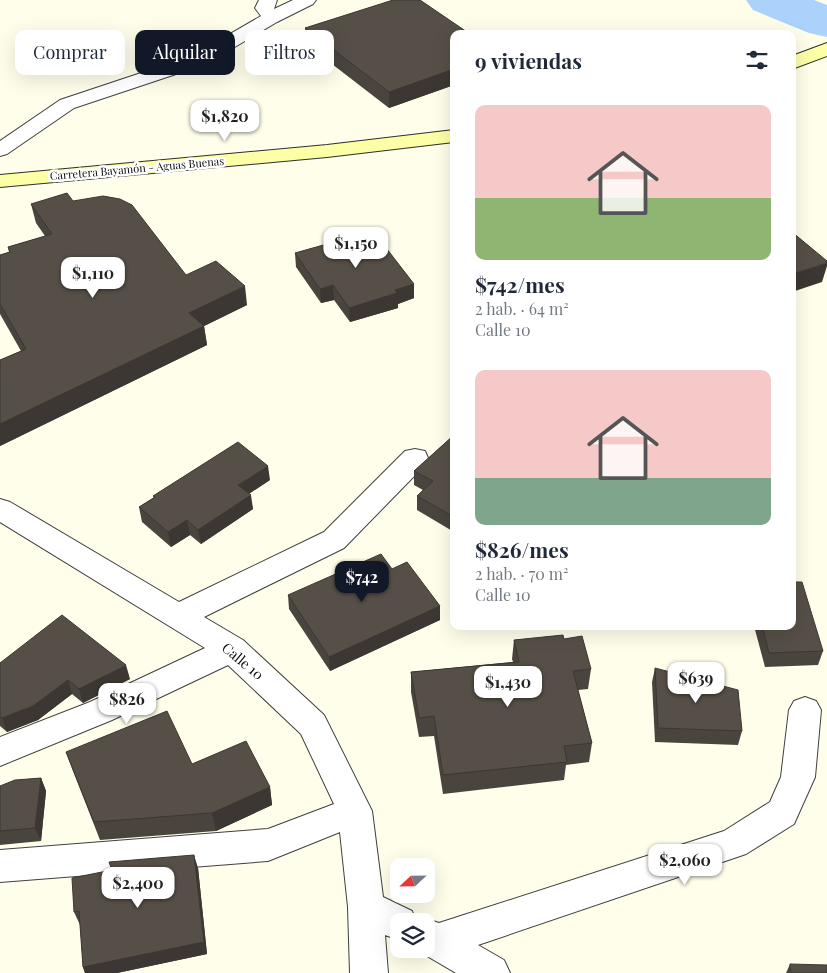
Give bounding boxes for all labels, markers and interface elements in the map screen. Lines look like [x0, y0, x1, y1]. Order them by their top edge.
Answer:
chip: Comprar [15, 30, 125, 75]
chip: Alquilar [135, 30, 235, 75]
chip: Filtros [245, 30, 334, 75]
text: 9 viviendas [475, 46, 582, 74]
icon: filters [743, 46, 771, 74]
pin: $1,820 [184, 100, 266, 142]
text: $1,820 [201, 105, 249, 126]
icon: home [578, 138, 668, 228]
street label: Carretera Bayamón - Aguas Buenas [49, 153, 225, 183]
pin: $1,150 [315, 226, 397, 269]
text: $1,150 [334, 232, 378, 253]
pin: $1,110 [52, 256, 134, 299]
text: $1,110 [72, 262, 114, 283]
text: $742/mes [475, 270, 565, 298]
text: 2 hab. · 64 m² [475, 298, 569, 319]
text: Calle 10 [475, 319, 531, 340]
icon: home [578, 403, 668, 493]
text: $826/mes [475, 535, 569, 563]
pin: $742 [332, 560, 392, 603]
text: 2 hab. · 70 m² [475, 563, 568, 584]
text: $742 [346, 566, 378, 587]
text: Calle 10 [475, 584, 531, 605]
street label: Calle 10 [218, 638, 268, 684]
pin: $639 [666, 662, 726, 704]
pin: $1,430 [467, 666, 549, 708]
text: $639 [679, 667, 713, 688]
text: $1,430 [485, 671, 531, 692]
pin: $826 [97, 682, 157, 725]
text: $826 [109, 688, 145, 709]
pin: $2,060 [644, 844, 726, 886]
text: $2,060 [659, 849, 711, 870]
north arrow [390, 858, 435, 902]
map controls [390, 858, 435, 958]
pin: $2,400 [97, 866, 179, 909]
text: $2,400 [113, 872, 163, 893]
button: layers [390, 913, 435, 958]

